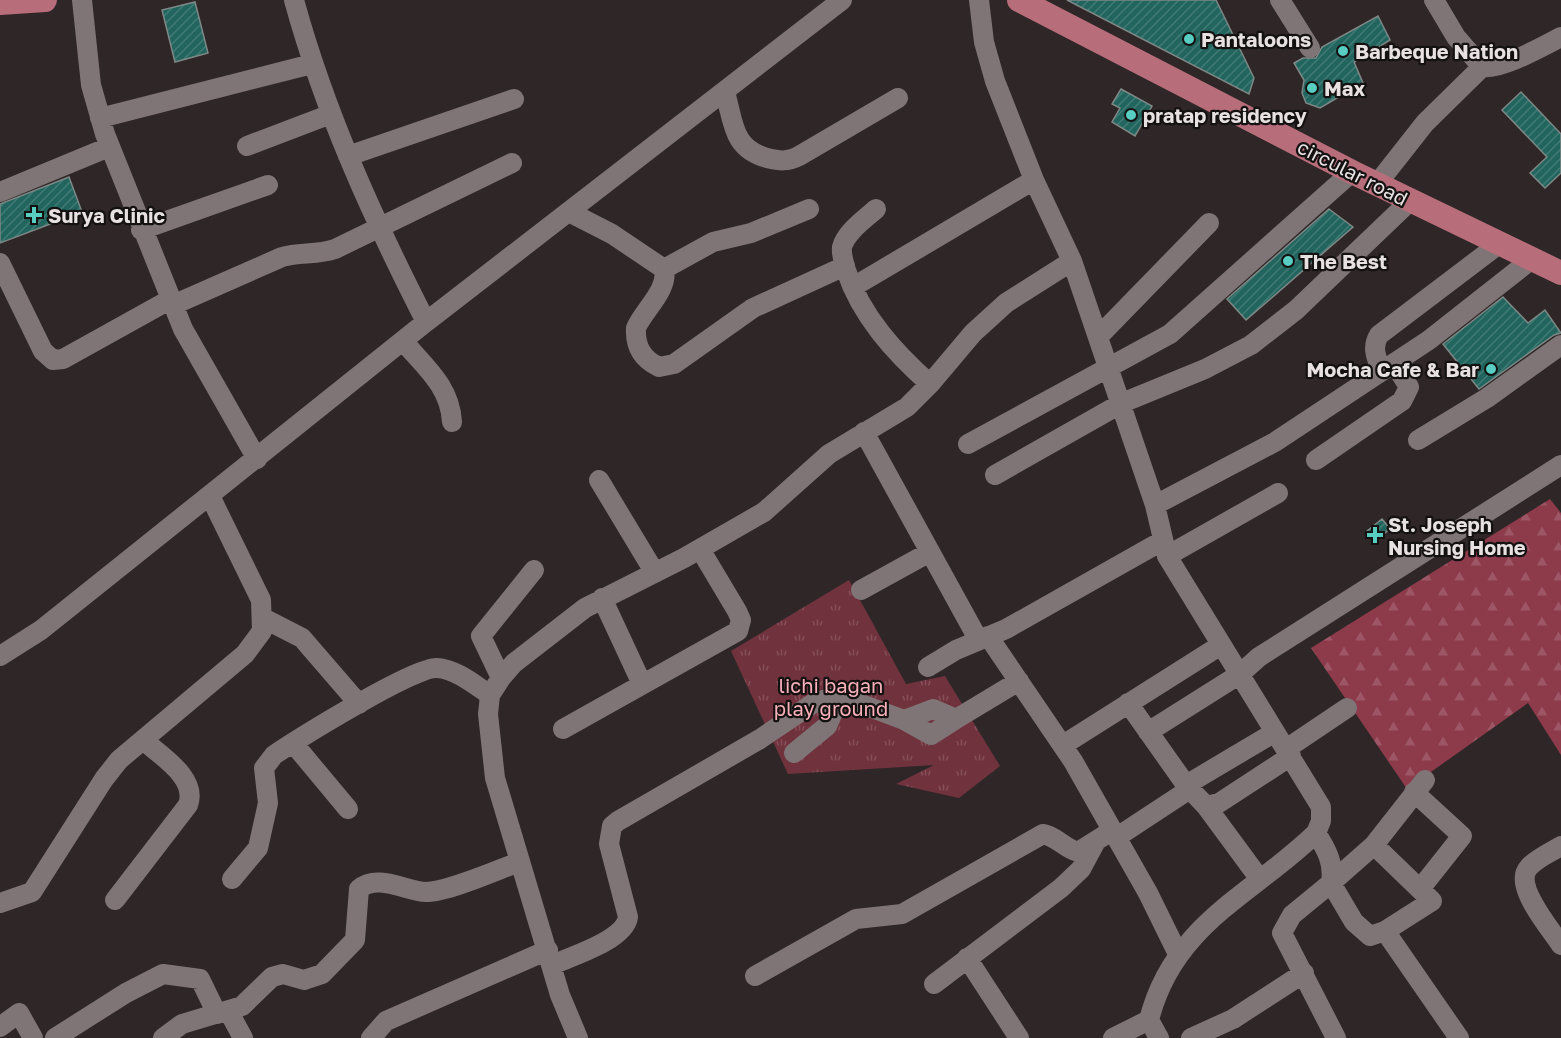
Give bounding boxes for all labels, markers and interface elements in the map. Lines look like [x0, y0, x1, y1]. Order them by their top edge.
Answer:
place label: Pantaloons [1201, 27, 1311, 51]
marker: Pantaloons [1182, 32, 1196, 46]
place label: Barbeque Nation [1355, 39, 1518, 63]
marker: Barbeque Nation [1336, 44, 1350, 58]
place label: Max [1324, 76, 1365, 100]
marker: Max [1305, 81, 1319, 95]
place label: pratap residency [1143, 103, 1307, 127]
marker: pratap residency [1124, 108, 1138, 122]
street label: circular road [1294, 134, 1412, 210]
place label: Surya Clinic [48, 203, 165, 227]
marker: Surya Clinic [25, 206, 43, 224]
place label: The Best [1300, 249, 1387, 273]
marker: The Best [1281, 254, 1295, 268]
place label: Mocha Cafe & Bar [1307, 357, 1479, 381]
marker: Mocha Cafe & Bar [1484, 362, 1498, 376]
place label: St. Joseph Nursing Home [1388, 512, 1526, 559]
marker: St. Joseph Nursing Home [1366, 526, 1384, 544]
park label: lichi bagan play ground [774, 673, 888, 720]

